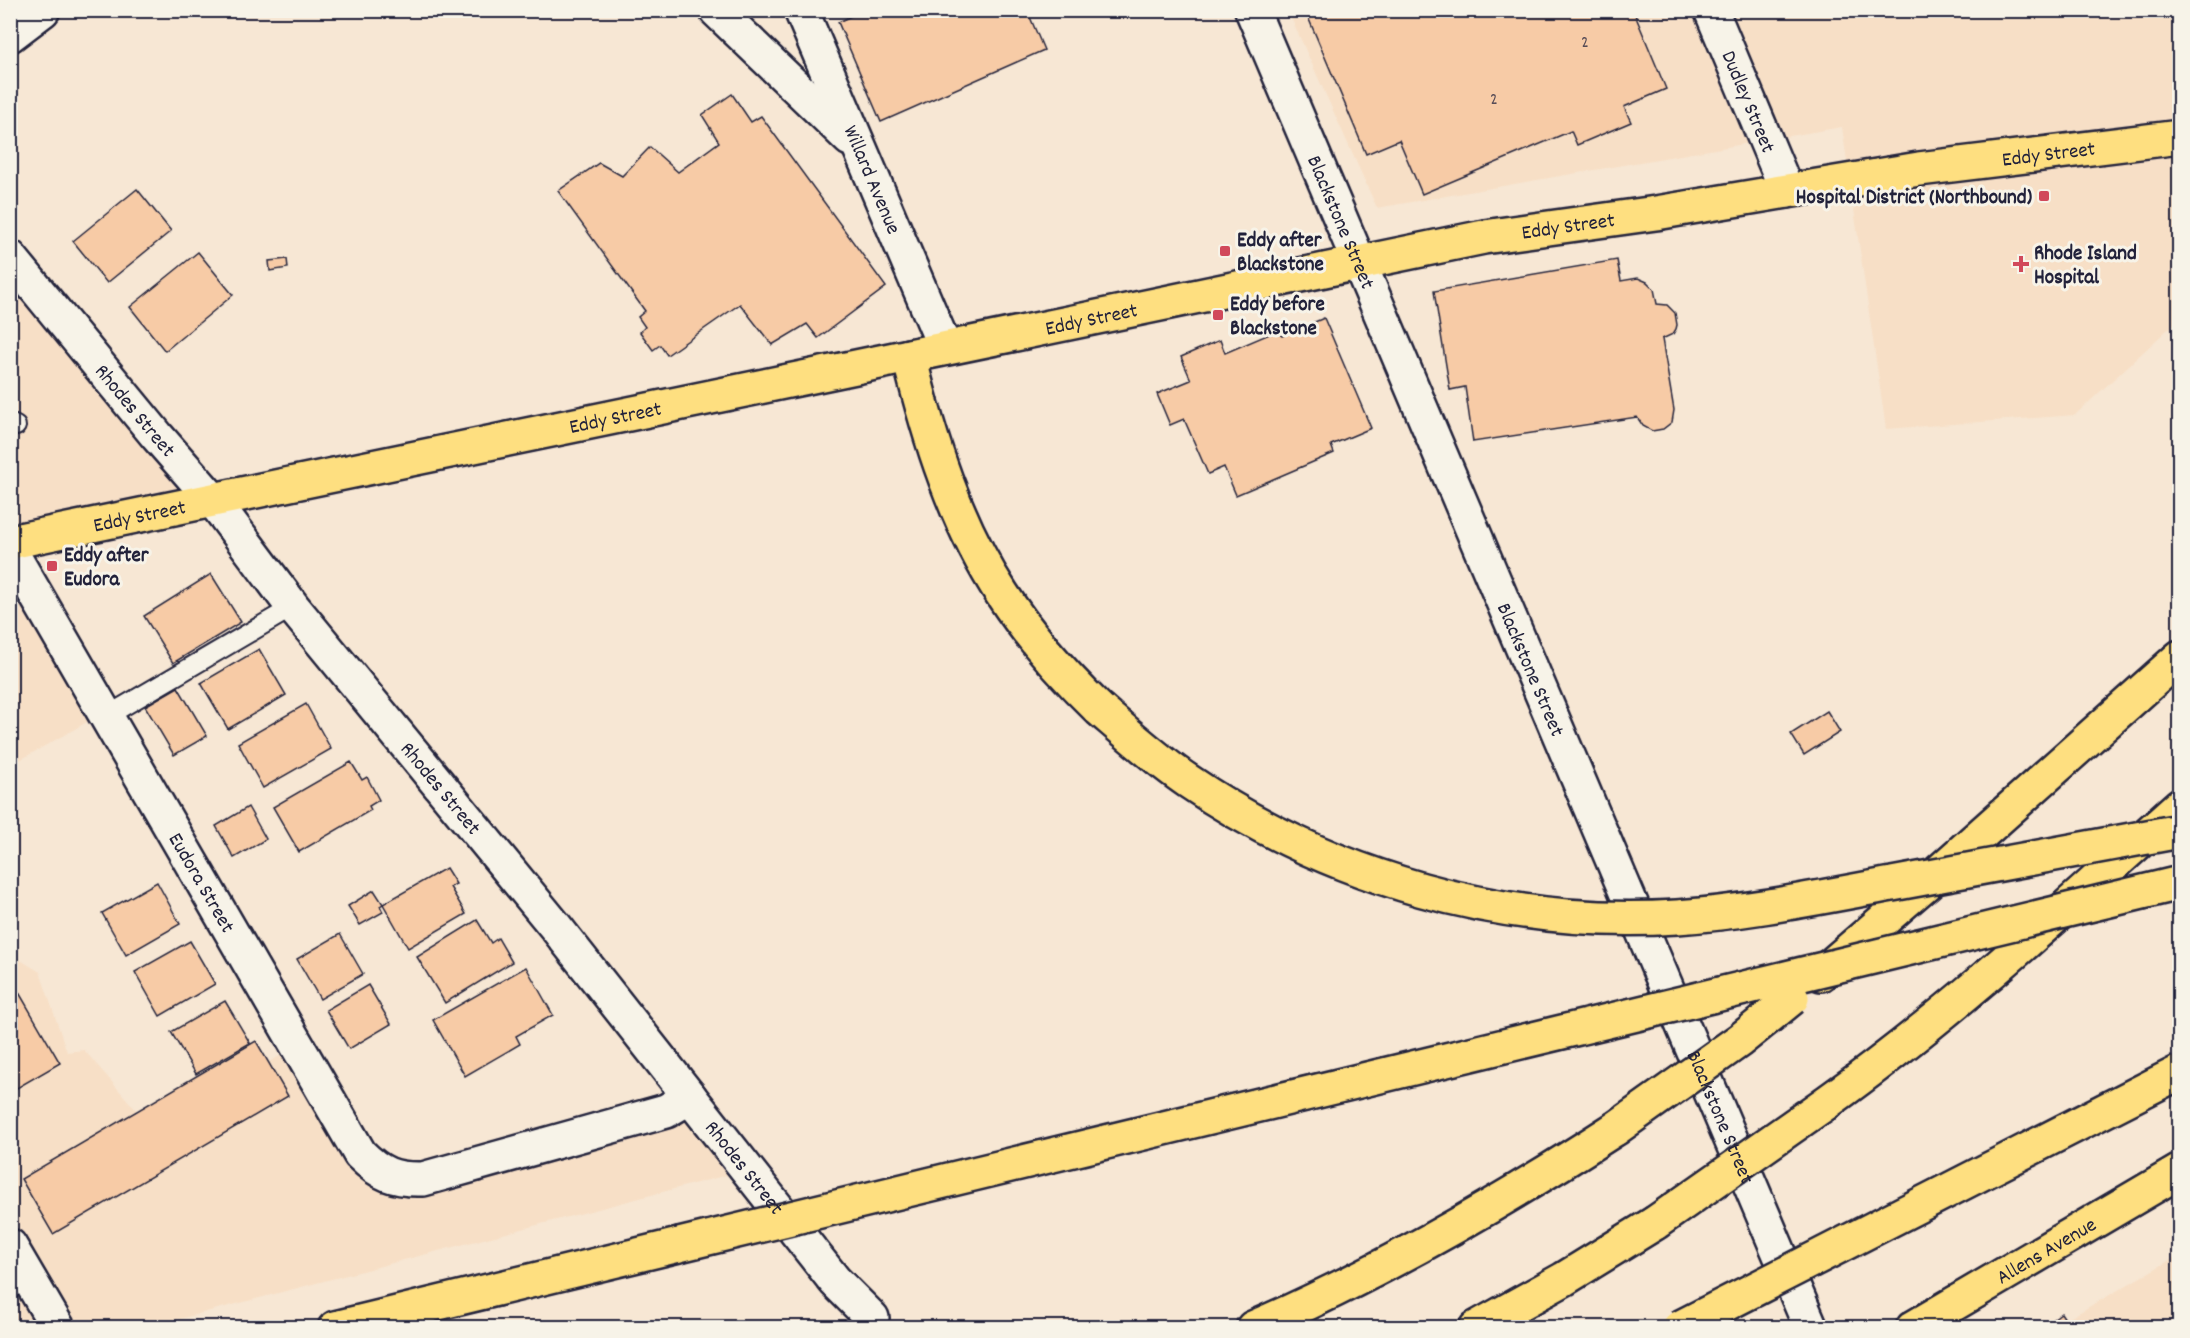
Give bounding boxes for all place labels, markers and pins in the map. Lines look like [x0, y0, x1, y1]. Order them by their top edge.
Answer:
place label: Hospital District (Northbound) [1796, 184, 2032, 214]
marker: Hospital District (Northbound) [2037, 189, 2051, 203]
place label: Eddy after Blackstone [1237, 227, 1324, 281]
place label: Rhode Island Hospital [2034, 240, 2137, 294]
marker: Eddy after Blackstone [1218, 244, 1232, 258]
marker: Rhode Island Hospital [2012, 255, 2030, 273]
place label: Eddy before Blackstone [1230, 291, 1325, 345]
marker: Eddy before Blackstone [1211, 308, 1225, 322]
place label: Eddy after Eudora [64, 542, 150, 596]
marker: Eddy after Eudora [45, 559, 59, 573]

